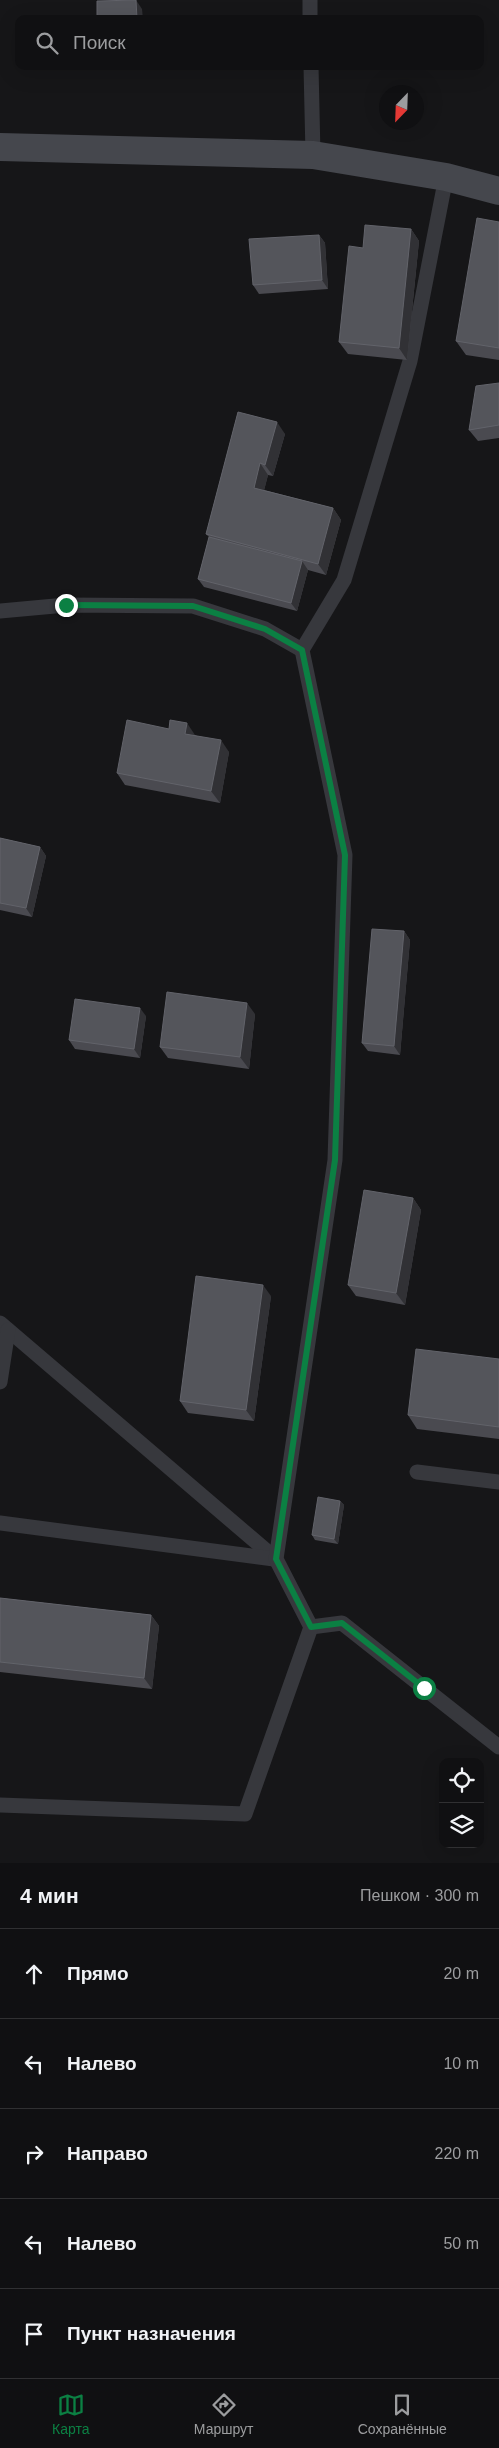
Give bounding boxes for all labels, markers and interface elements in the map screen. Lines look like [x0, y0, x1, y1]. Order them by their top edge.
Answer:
search box [15, 15, 484, 70]
icon: search [33, 29, 61, 57]
text: Поиск [73, 32, 126, 53]
north arrow [379, 85, 424, 130]
route end [55, 594, 78, 617]
route start [413, 1677, 436, 1700]
map controls [439, 1758, 484, 1848]
button: locate [439, 1758, 484, 1803]
button: layers [439, 1803, 484, 1848]
text: 4 мин [20, 1884, 79, 1907]
text: Пешком · 300 m [360, 1887, 479, 1904]
icon: ahead [20, 1960, 48, 1988]
text: Прямо [67, 1963, 129, 1984]
text: 20 m [443, 1965, 479, 1982]
icon: left [20, 2050, 48, 2078]
text: Налево [67, 2053, 137, 2074]
text: 10 m [443, 2055, 479, 2072]
icon: right [20, 2140, 48, 2168]
text: Направо [67, 2143, 148, 2164]
text: 220 m [435, 2145, 479, 2162]
icon: left [20, 2230, 48, 2258]
text: Налево [67, 2233, 137, 2254]
text: 50 m [443, 2235, 479, 2252]
icon: arrive [20, 2320, 48, 2348]
text: Пункт назначения [67, 2323, 236, 2344]
tab: Карта [52, 2391, 90, 2437]
tab: Маршрут [194, 2391, 253, 2437]
tab: Сохранённые [358, 2391, 447, 2437]

